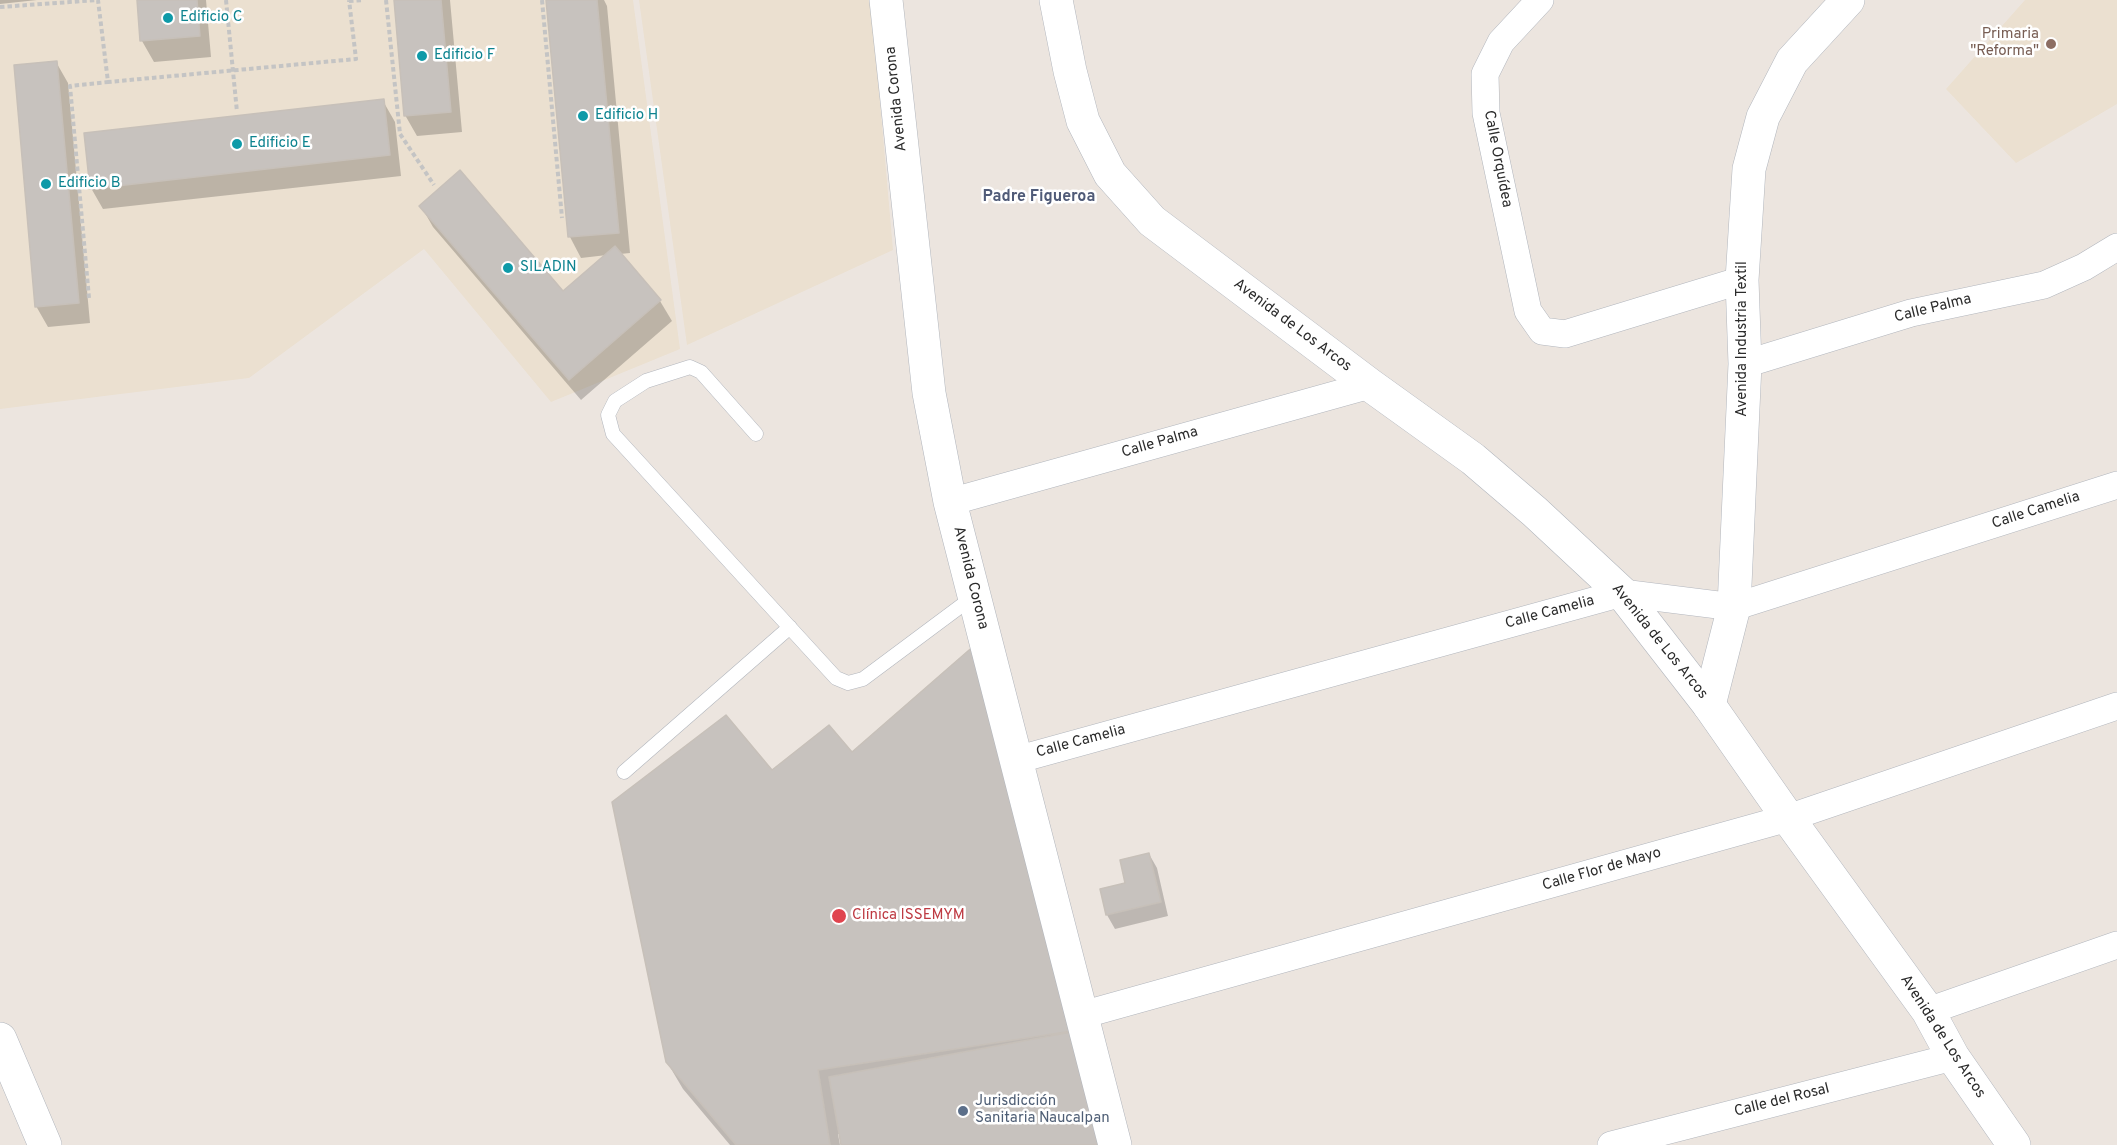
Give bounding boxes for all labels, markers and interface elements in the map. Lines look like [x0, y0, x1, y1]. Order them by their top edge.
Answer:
place label: Edificio C [180, 9, 242, 27]
marker: Edificio C [161, 11, 175, 25]
place label: Primaria "Reforma" [1970, 26, 2039, 61]
marker: Primaria "Reforma" [2044, 37, 2058, 51]
street label: Avenida Corona [883, 46, 911, 152]
place label: Edificio F [434, 47, 495, 65]
marker: Edificio F [415, 49, 429, 63]
place label: Edificio H [595, 107, 658, 125]
marker: Edificio H [576, 109, 590, 123]
street label: Calle Orquídea [1479, 109, 1515, 209]
place label: Edificio E [249, 135, 311, 153]
marker: Edificio E [230, 137, 244, 151]
place label: Edificio B [58, 175, 121, 193]
marker: Edificio B [39, 177, 53, 191]
district label: Padre Figueroa [983, 188, 1095, 208]
place label: SILADIN [520, 259, 577, 277]
marker: SILADIN [501, 261, 515, 275]
street label: Avenida Industria Textil [1734, 261, 1752, 417]
street label: Avenida de Los Arcos [1229, 276, 1355, 376]
street label: Calle Palma [1893, 291, 1973, 327]
street label: Calle Palma [1120, 424, 1200, 462]
street label: Calle Camelia [1990, 488, 2082, 534]
street label: Avenida Corona [948, 525, 992, 631]
street label: Avenida de Los Arcos [1607, 581, 1711, 703]
street label: Calle Camelia [1503, 592, 1597, 634]
street label: Calle Camelia [1034, 721, 1128, 763]
street label: Calle Flor de Mayo [1541, 844, 1663, 896]
marker: Clínica ISSEMYM [830, 907, 848, 925]
place label: Clínica ISSEMYM [852, 907, 965, 925]
street label: Avenida de Los Arcos [1895, 972, 1989, 1102]
street label: Calle del Rosal [1733, 1080, 1831, 1122]
place label: Jurisdicción Sanitaria Naucalpan [975, 1093, 1110, 1128]
marker: Jurisdicción Sanitaria Naucalpan [956, 1104, 970, 1118]

